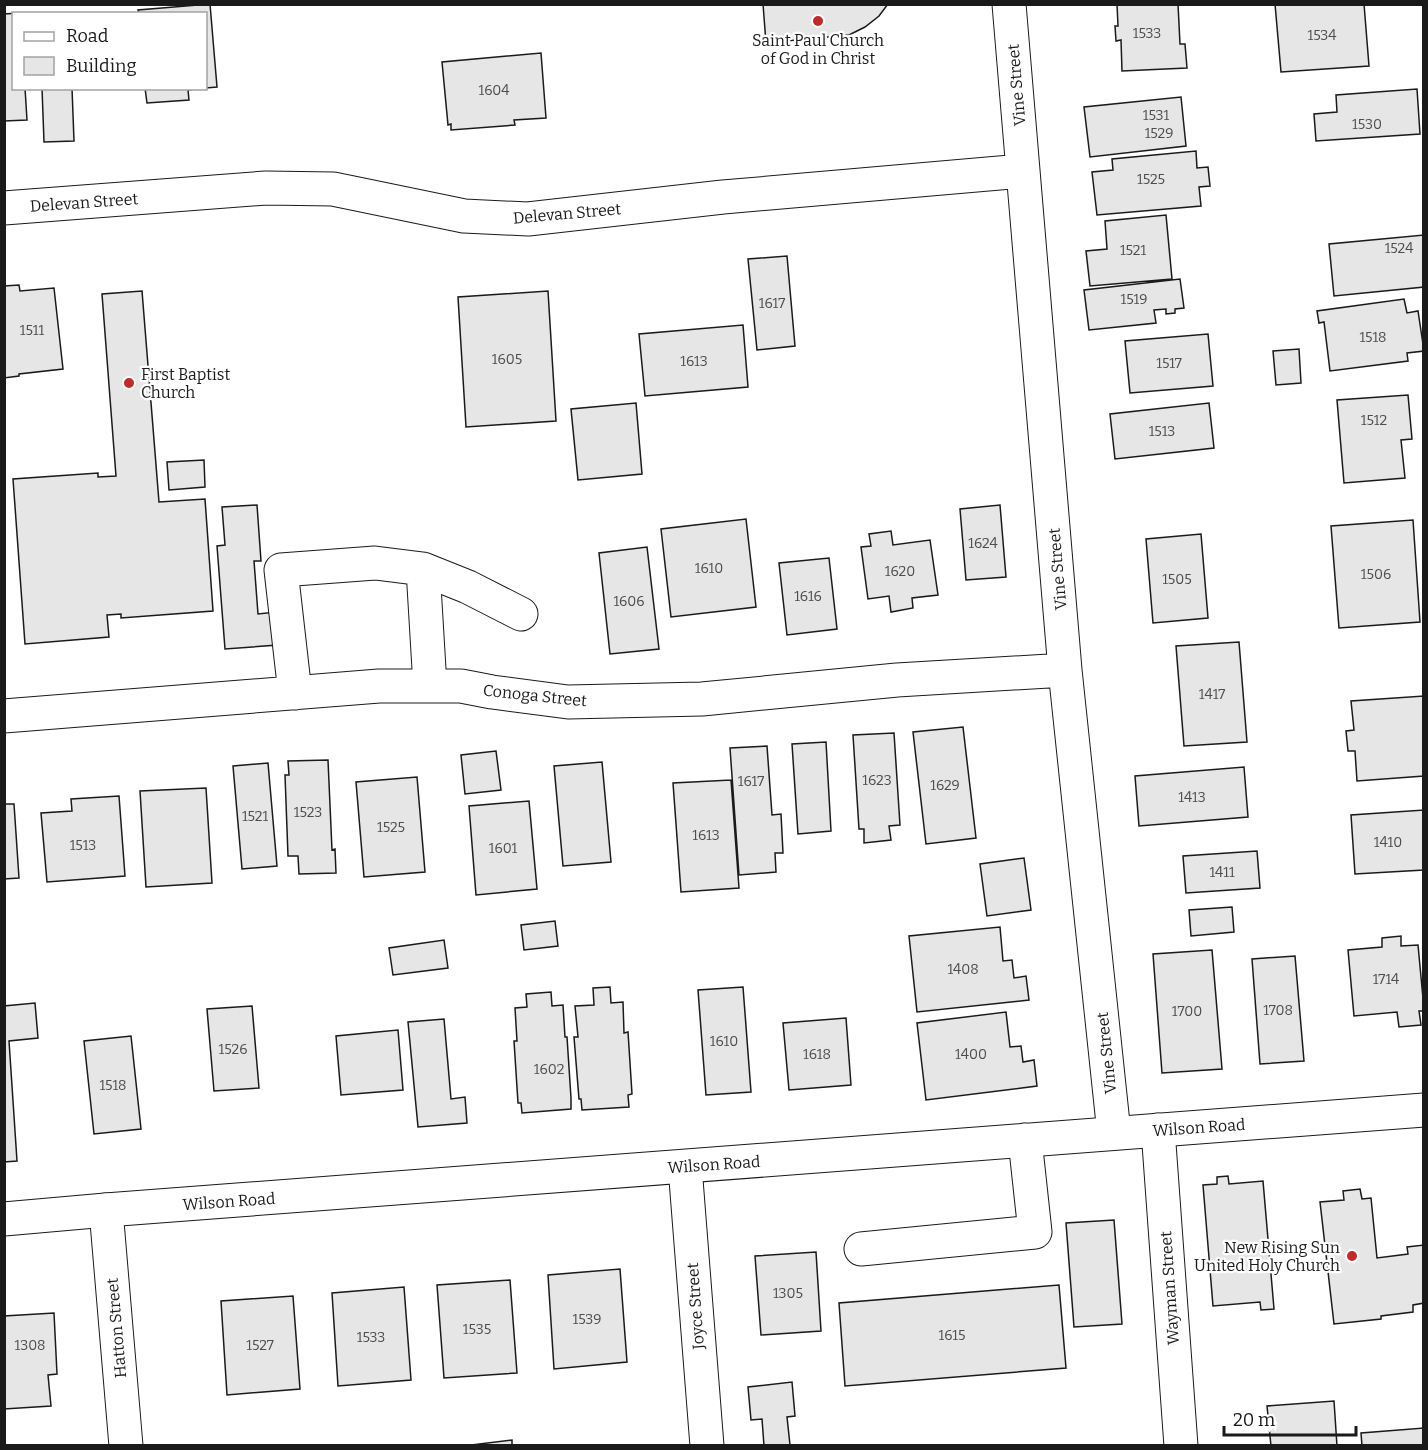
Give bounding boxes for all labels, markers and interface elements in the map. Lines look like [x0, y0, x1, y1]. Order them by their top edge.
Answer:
legend [12, 12, 207, 90]
marker: Saint Paul Church of God in Christ [811, 14, 825, 28]
text: Road [66, 25, 109, 47]
house number: 1533 [1133, 25, 1161, 42]
house number: 1534 [1308, 27, 1337, 44]
place label: Saint Paul Church of God in Christ [752, 31, 884, 68]
street label: Vine Street [1003, 43, 1030, 127]
text: Building [66, 55, 137, 77]
house number: 1604 [478, 82, 510, 99]
house number: 1531 [1143, 107, 1170, 124]
house number: 1530 [1352, 116, 1382, 133]
house number: 1529 [1145, 125, 1173, 142]
house number: 1525 [1137, 171, 1165, 188]
street label: Delevan Street [29, 189, 139, 216]
street label: Delevan Street [512, 199, 622, 228]
house number: 1524 [1385, 240, 1413, 257]
house number: 1521 [1120, 242, 1146, 259]
house number: 1519 [1121, 291, 1147, 308]
house number: 1617 [759, 295, 785, 312]
house number: 1511 [20, 322, 44, 339]
house number: 1518 [1359, 329, 1387, 346]
house number: 1605 [492, 351, 522, 368]
house number: 1613 [680, 353, 708, 370]
house number: 1517 [1156, 355, 1182, 372]
place label: First Baptist Church [141, 365, 230, 402]
marker: First Baptist Church [122, 376, 136, 390]
house number: 1512 [1361, 412, 1387, 429]
house number: 1513 [1149, 423, 1175, 440]
street label: Vine Street [1044, 527, 1071, 611]
house number: 1624 [968, 535, 998, 552]
house number: 1610 [695, 560, 723, 577]
house number: 1620 [885, 563, 915, 580]
house number: 1506 [1361, 566, 1391, 583]
house number: 1505 [1162, 571, 1192, 588]
house number: 1616 [794, 588, 822, 605]
house number: 1606 [613, 593, 645, 610]
street label: Conoga Street [482, 681, 588, 710]
house number: 1417 [1199, 686, 1225, 703]
house number: 1623 [862, 772, 892, 789]
house number: 1617 [738, 773, 764, 790]
house number: 1629 [930, 777, 960, 794]
house number: 1413 [1178, 789, 1206, 806]
house number: 1523 [294, 804, 322, 821]
house number: 1521 [242, 808, 268, 825]
house number: 1525 [377, 819, 405, 836]
house number: 1613 [692, 827, 720, 844]
house number: 1410 [1374, 834, 1402, 851]
house number: 1513 [70, 837, 96, 854]
house number: 1601 [489, 840, 518, 857]
house number: 1411 [1209, 864, 1235, 881]
house number: 1408 [947, 961, 979, 978]
house number: 1714 [1373, 971, 1399, 988]
house number: 1708 [1263, 1002, 1293, 1019]
house number: 1700 [1172, 1003, 1202, 1020]
street label: Vine Street [1093, 1011, 1120, 1095]
house number: 1610 [710, 1033, 738, 1050]
house number: 1526 [219, 1041, 247, 1058]
house number: 1618 [803, 1046, 831, 1063]
house number: 1400 [955, 1046, 987, 1063]
house number: 1602 [534, 1061, 564, 1078]
house number: 1518 [99, 1077, 127, 1094]
street label: Wilson Road [1152, 1115, 1247, 1140]
street label: Wilson Road [667, 1152, 762, 1177]
street label: Wilson Road [182, 1189, 277, 1214]
street label: Wayman Street [1156, 1230, 1183, 1346]
place label: New Rising Sun United Holy Church [1194, 1238, 1340, 1275]
marker: New Rising Sun United Holy Church [1345, 1249, 1359, 1263]
street label: Joyce Street [683, 1262, 708, 1351]
street label: Hatton Street [103, 1277, 130, 1379]
house number: 1305 [773, 1285, 803, 1302]
house number: 1539 [572, 1311, 602, 1328]
house number: 1535 [463, 1321, 491, 1338]
house number: 1615 [939, 1327, 965, 1344]
house number: 1533 [357, 1329, 385, 1346]
house number: 1308 [14, 1337, 46, 1354]
house number: 1527 [246, 1337, 274, 1354]
scale bar [1224, 1399, 1356, 1437]
text: 20 m [1233, 1409, 1275, 1431]

